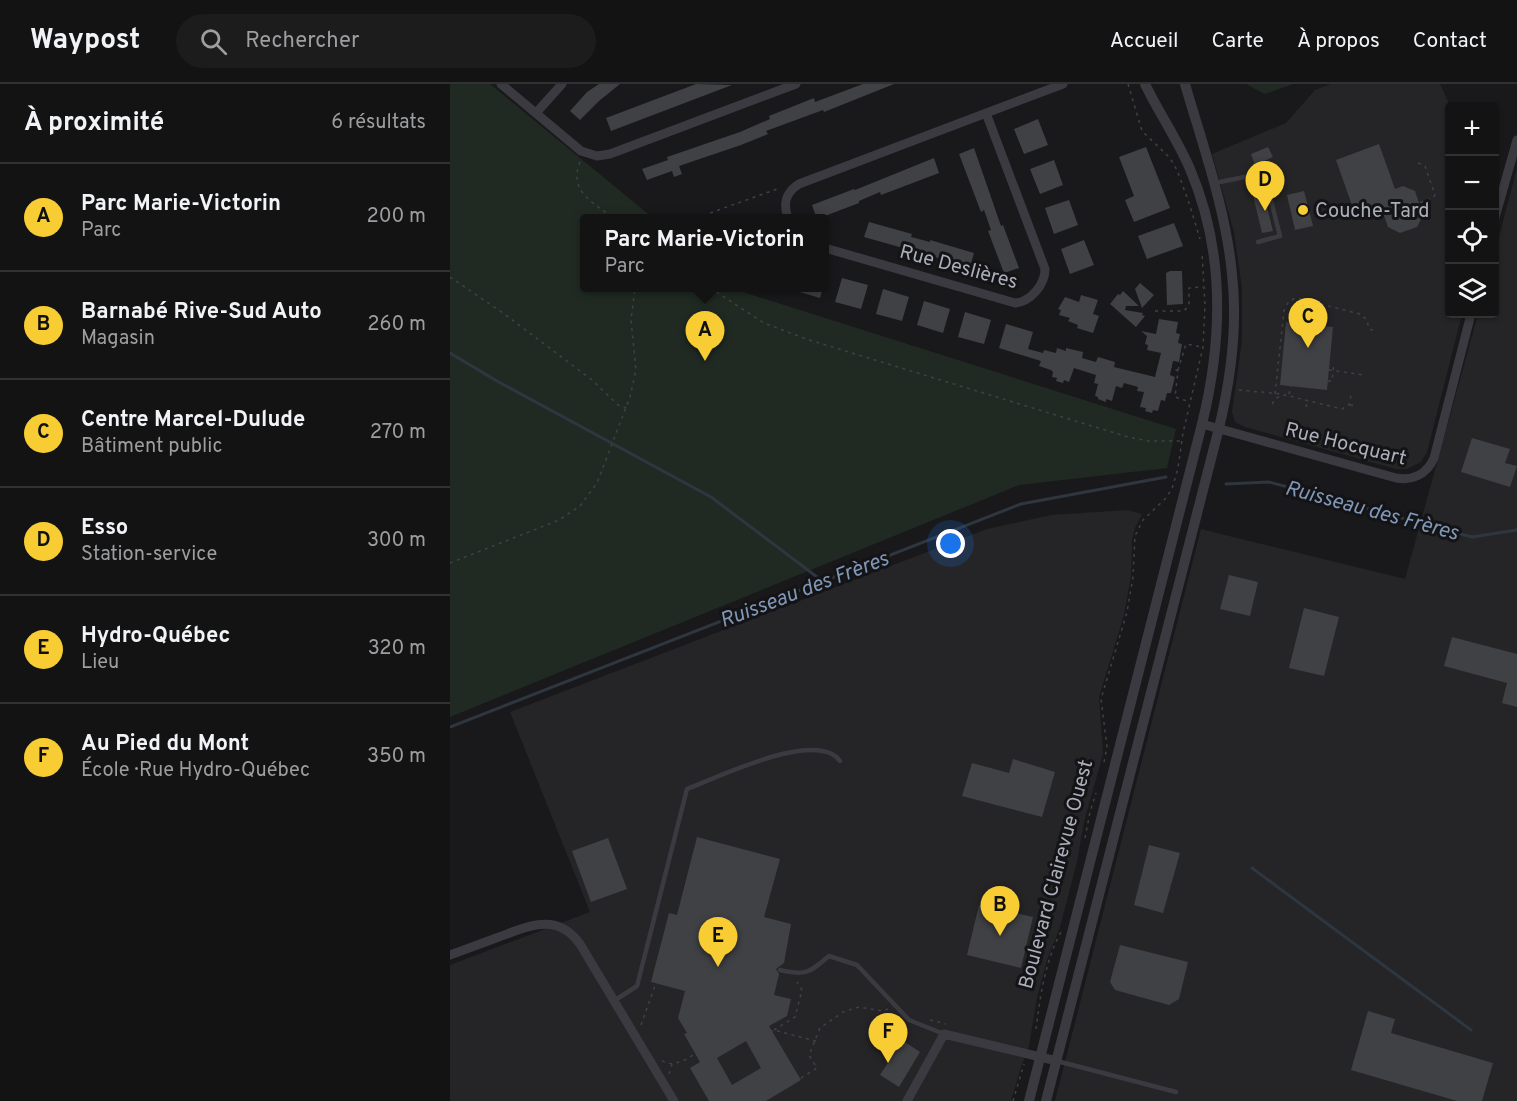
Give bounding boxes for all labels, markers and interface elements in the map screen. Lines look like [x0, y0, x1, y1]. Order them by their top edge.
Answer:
search box [176, 14, 596, 68]
text: Waypost [30, 23, 140, 59]
icon: search [197, 25, 230, 58]
text: Rechercher [245, 28, 360, 55]
text: Accueil [1110, 28, 1179, 55]
text: Carte [1212, 28, 1264, 55]
text: À propos [1297, 28, 1380, 55]
text: Contact [1413, 28, 1487, 55]
map controls [1445, 102, 1499, 318]
button: + [1445, 102, 1499, 156]
text: À proximité [24, 107, 164, 140]
text: 6 résultats [331, 110, 426, 136]
button: − [1445, 156, 1499, 210]
pin: D [1246, 162, 1284, 211]
text: Parc Marie-Victorin [81, 191, 281, 218]
place label: Couche-Tard [1315, 199, 1430, 225]
marker: Couche-Tard [1296, 203, 1310, 217]
text: A [36, 204, 51, 230]
text: 200 m [367, 204, 426, 230]
button: locate [1445, 210, 1499, 264]
popup [580, 214, 829, 292]
text: Parc [81, 218, 121, 244]
text: Parc Marie-Victorin [605, 227, 804, 254]
street label: Rue Deslières [897, 240, 1020, 296]
text: Parc [605, 254, 645, 280]
button: layers [1445, 264, 1499, 318]
pin: C [1288, 298, 1328, 348]
text: Barnabé Rive-Sud Auto [81, 299, 322, 326]
text: B [37, 312, 50, 338]
text: 260 m [367, 312, 426, 338]
pin: A [686, 312, 724, 361]
text: Magasin [81, 326, 155, 352]
text: Centre Marcel-Dulude [81, 407, 305, 434]
street label: Rue Hocquart [1282, 417, 1409, 473]
text: C [37, 420, 50, 446]
text: 270 m [370, 420, 426, 446]
text: Bâtiment public [81, 434, 222, 460]
water label: Ruisseau des Frères [1282, 475, 1462, 548]
text: Esso [81, 515, 128, 542]
text: D [36, 528, 51, 554]
text: 300 m [367, 528, 426, 554]
your location [936, 529, 965, 558]
text: Station-service [81, 542, 217, 568]
water label: Ruisseau des Frères [716, 546, 893, 635]
text: Hydro-Québec [81, 623, 230, 650]
text: E [37, 636, 50, 662]
text: 320 m [368, 636, 426, 662]
text: Lieu [81, 650, 119, 676]
text: Au Pied du Mont [81, 731, 249, 758]
text: F [38, 744, 49, 770]
text: 350 m [367, 744, 426, 770]
street label: Boulevard Clairevue Ouest [1014, 757, 1100, 992]
text: École · Rue Hydro-Québec [81, 758, 310, 784]
pin: B [980, 886, 1020, 936]
pin: E [698, 918, 738, 967]
pin: F [868, 1014, 908, 1063]

